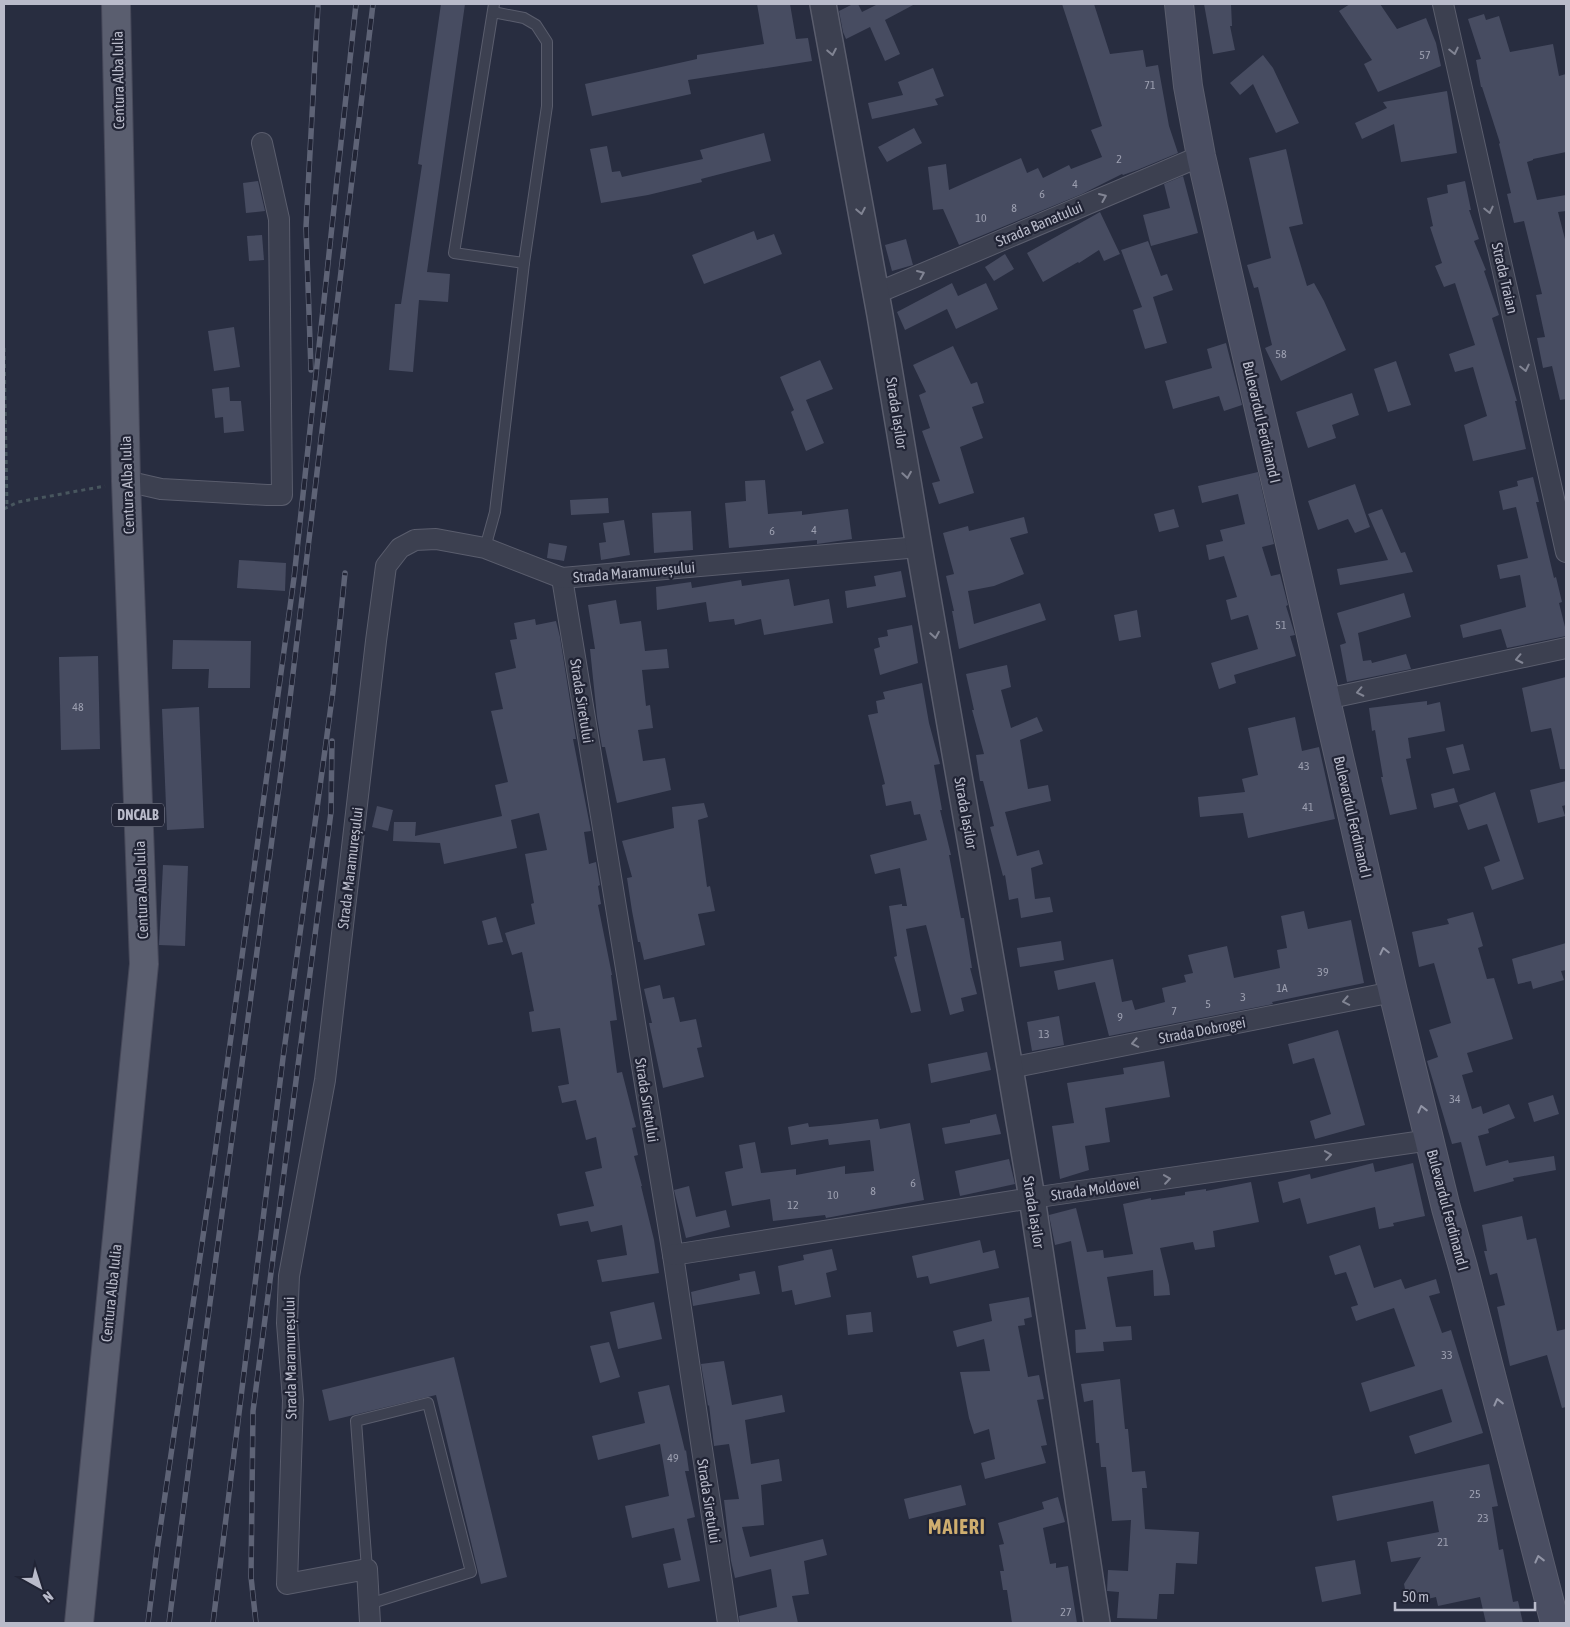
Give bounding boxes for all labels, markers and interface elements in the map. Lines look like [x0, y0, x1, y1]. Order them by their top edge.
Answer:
street label: Centura Alba Iulia [109, 31, 127, 129]
one-way arrow [826, 47, 836, 56]
one-way arrow [1448, 47, 1459, 56]
house number: 57 [1419, 48, 1431, 62]
house number: 71 [1144, 78, 1156, 92]
house number: 2 [1116, 152, 1122, 166]
house number: 4 [1072, 177, 1078, 191]
house number: 6 [1039, 187, 1045, 201]
one-way arrow [1098, 192, 1107, 203]
street label: Strada Banatului [993, 198, 1085, 250]
house number: 8 [1011, 201, 1017, 215]
one-way arrow [1484, 205, 1494, 214]
one-way arrow [856, 207, 866, 216]
house number: 10 [975, 211, 987, 225]
street label: Strada Traian [1489, 241, 1521, 315]
one-way arrow [916, 269, 925, 280]
house number: 58 [1275, 347, 1287, 361]
street label: Bulevardul Ferdinand I [1240, 359, 1284, 485]
one-way arrow [1519, 364, 1530, 373]
street label: Strada Iașilor [883, 376, 911, 451]
street label: Centura Alba Iulia [117, 435, 137, 535]
one-way arrow [902, 471, 912, 479]
house number: 4 [811, 523, 817, 537]
house number: 6 [769, 524, 775, 538]
street label: Strada Maramureșului [572, 558, 696, 586]
house number: 51 [1275, 618, 1287, 632]
one-way arrow [929, 631, 939, 640]
one-way arrow [1514, 653, 1523, 663]
street label: Strada Siretului [567, 658, 597, 744]
one-way arrow [1355, 686, 1364, 697]
house number: 48 [72, 700, 84, 714]
street label: Bulevardul Ferdinand I [1331, 754, 1375, 880]
house number: 43 [1298, 759, 1310, 773]
street label: Strada Iașilor [951, 776, 981, 851]
house number: 41 [1302, 800, 1314, 814]
road number: DNCALB [112, 804, 164, 826]
street label: Strada Maramureșului [334, 806, 366, 930]
street label: Centura Alba Iulia [131, 840, 151, 940]
one-way arrow [1379, 947, 1390, 955]
house number: 39 [1317, 965, 1329, 979]
house number: 1A [1276, 981, 1288, 995]
house number: 3 [1240, 990, 1246, 1004]
one-way arrow [1341, 996, 1350, 1006]
house number: 5 [1205, 997, 1211, 1011]
house number: 7 [1171, 1004, 1177, 1018]
house number: 9 [1117, 1010, 1123, 1024]
street label: Strada Dobrogei [1157, 1013, 1247, 1047]
house number: 13 [1038, 1027, 1050, 1041]
one-way arrow [1130, 1038, 1139, 1048]
street label: Strada Siretului [632, 1057, 662, 1143]
house number: 34 [1449, 1092, 1461, 1106]
one-way arrow [1417, 1104, 1428, 1113]
street label: Bulevardul Ferdinand I [1424, 1148, 1472, 1272]
one-way arrow [1323, 1151, 1332, 1161]
street label: Strada Moldovei [1050, 1174, 1140, 1204]
one-way arrow [1162, 1174, 1171, 1184]
street label: Strada Iașilor [1020, 1175, 1048, 1250]
house number: 6 [910, 1176, 916, 1190]
house number: 8 [870, 1184, 876, 1198]
house number: 10 [827, 1188, 839, 1202]
house number: 12 [787, 1198, 799, 1212]
street label: Centura Alba Iulia [97, 1243, 125, 1343]
street label: Strada Maramureșului [280, 1297, 300, 1419]
house number: 33 [1441, 1348, 1453, 1362]
one-way arrow [1493, 1397, 1504, 1406]
house number: 49 [667, 1451, 679, 1465]
street label: Strada Siretului [694, 1458, 724, 1544]
house number: 25 [1469, 1487, 1481, 1501]
house number: 23 [1477, 1511, 1489, 1525]
district label: MAIERI [928, 1515, 986, 1538]
house number: 21 [1437, 1535, 1449, 1549]
one-way arrow [1534, 1556, 1544, 1564]
north arrow [15, 1562, 65, 1612]
scale bar [1395, 1580, 1535, 1612]
text: N [40, 1588, 56, 1606]
text: 50 m [1402, 1588, 1429, 1605]
house number: 27 [1060, 1605, 1072, 1619]

